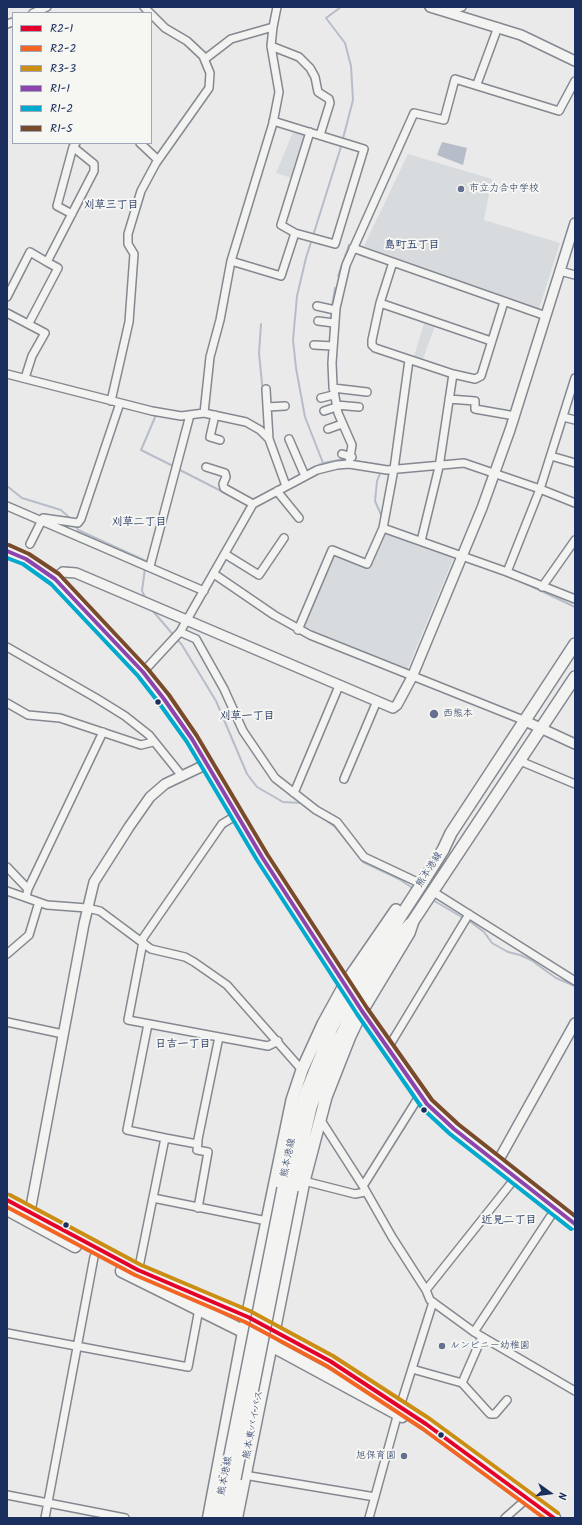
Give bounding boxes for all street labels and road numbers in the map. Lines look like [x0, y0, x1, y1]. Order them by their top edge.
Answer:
street label: 熊本港線 [414, 850, 446, 890]
street label: 熊本港線 [279, 1137, 299, 1179]
street label: 熊本東バイパス [241, 1389, 267, 1461]
street label: 熊本港線 [216, 1455, 236, 1497]

